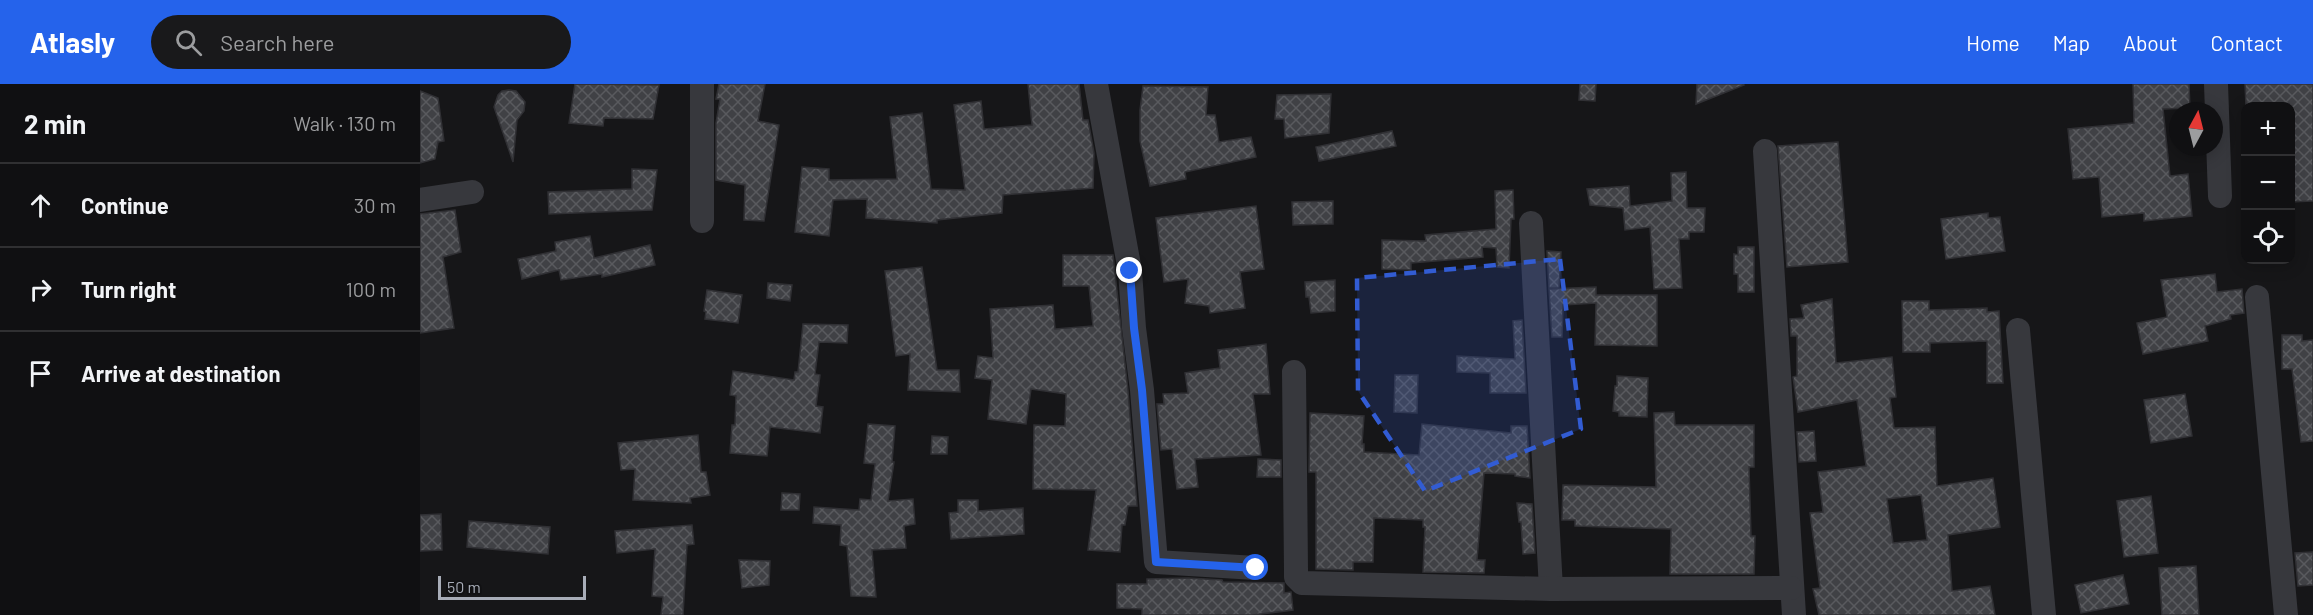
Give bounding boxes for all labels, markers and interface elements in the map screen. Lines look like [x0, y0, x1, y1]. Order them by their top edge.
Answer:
search box [151, 15, 571, 69]
text: Atlasly [30, 25, 115, 59]
icon: search [172, 26, 205, 59]
text: Search here [220, 29, 335, 55]
text: Home [1966, 30, 2020, 55]
text: Map [2053, 30, 2090, 55]
text: About [2123, 30, 2178, 55]
text: Contact [2211, 30, 2283, 55]
north arrow [2169, 102, 2223, 156]
map controls [2241, 102, 2295, 264]
button: + [2241, 102, 2295, 156]
text: 2 min [24, 108, 86, 139]
text: Walk · 130 m [293, 111, 396, 135]
button: − [2241, 156, 2295, 210]
icon: ahead [24, 189, 57, 222]
text: Continue [81, 192, 169, 218]
text: 30 m [354, 193, 396, 217]
button: locate [2241, 210, 2295, 264]
route end [1116, 257, 1142, 283]
icon: right [24, 273, 57, 306]
text: Turn right [81, 276, 176, 302]
text: 100 m [346, 277, 396, 301]
icon: arrive [24, 357, 57, 390]
text: Arrive at destination [81, 360, 280, 386]
route start [1242, 554, 1268, 580]
scale bar [438, 573, 586, 600]
text: 50 m [447, 577, 481, 596]

